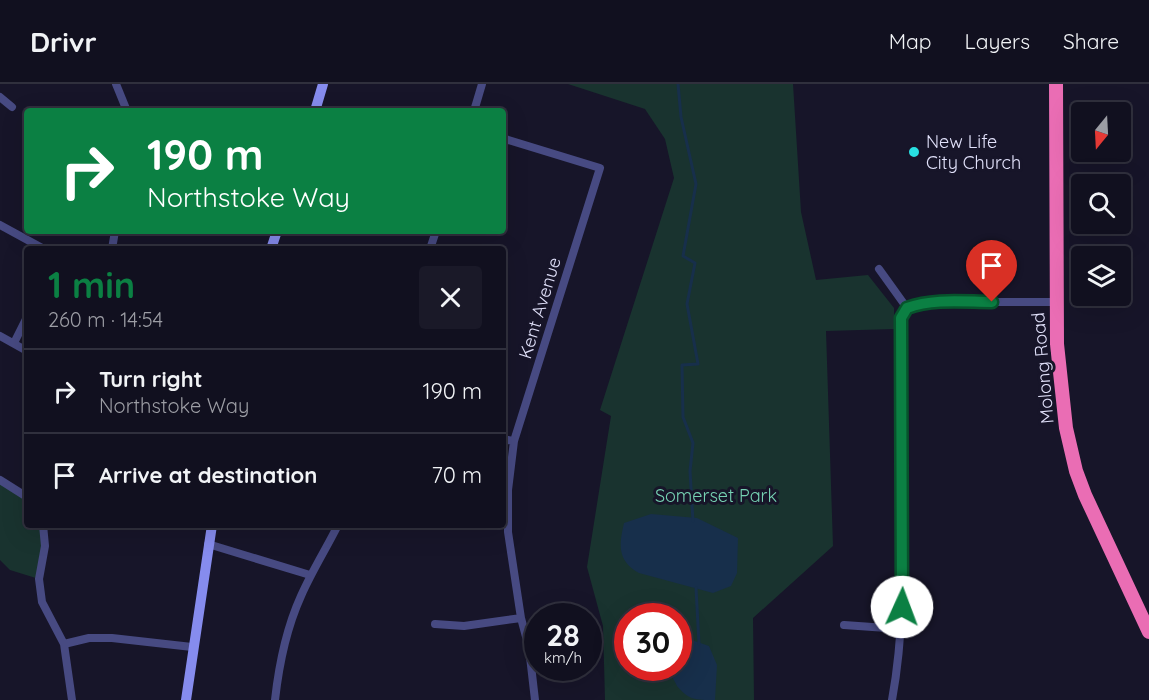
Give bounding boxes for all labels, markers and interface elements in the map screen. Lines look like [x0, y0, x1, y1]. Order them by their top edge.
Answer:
text: Drivr [30, 24, 97, 59]
text: Map [889, 28, 932, 54]
text: Layers [965, 28, 1030, 54]
text: Share [1063, 28, 1119, 54]
north arrow [1071, 102, 1131, 162]
map controls [1071, 102, 1131, 306]
text: 190 m [147, 128, 263, 181]
place label: New Life City Church [926, 130, 1021, 174]
icon: right [48, 132, 126, 210]
marker: New Life City Church [907, 145, 921, 159]
button: search [1071, 174, 1131, 234]
text: Northstoke Way [147, 180, 350, 214]
pin [966, 240, 1017, 302]
button: layers [1071, 246, 1131, 306]
icon: arrive [975, 249, 1008, 282]
street label: Kent Avenue [513, 254, 566, 361]
text: 1 min [48, 262, 135, 307]
button: close [419, 266, 482, 329]
text: 260 m · 14:54 [48, 307, 163, 332]
street label: Molong Road [1026, 311, 1059, 425]
text: Turn right [99, 365, 203, 393]
icon: right [48, 375, 81, 408]
text: 190 m [422, 377, 482, 405]
text: Northstoke Way [99, 393, 249, 418]
icon: arrive [48, 459, 81, 492]
text: Arrive at destination [99, 461, 317, 489]
text: 70 m [432, 461, 482, 489]
park label: Somerset Park [655, 484, 777, 507]
position arrow [870, 575, 934, 639]
speed limit sign: 30 [614, 603, 692, 681]
text: 28 [546, 616, 580, 654]
text: km/h [544, 648, 582, 667]

